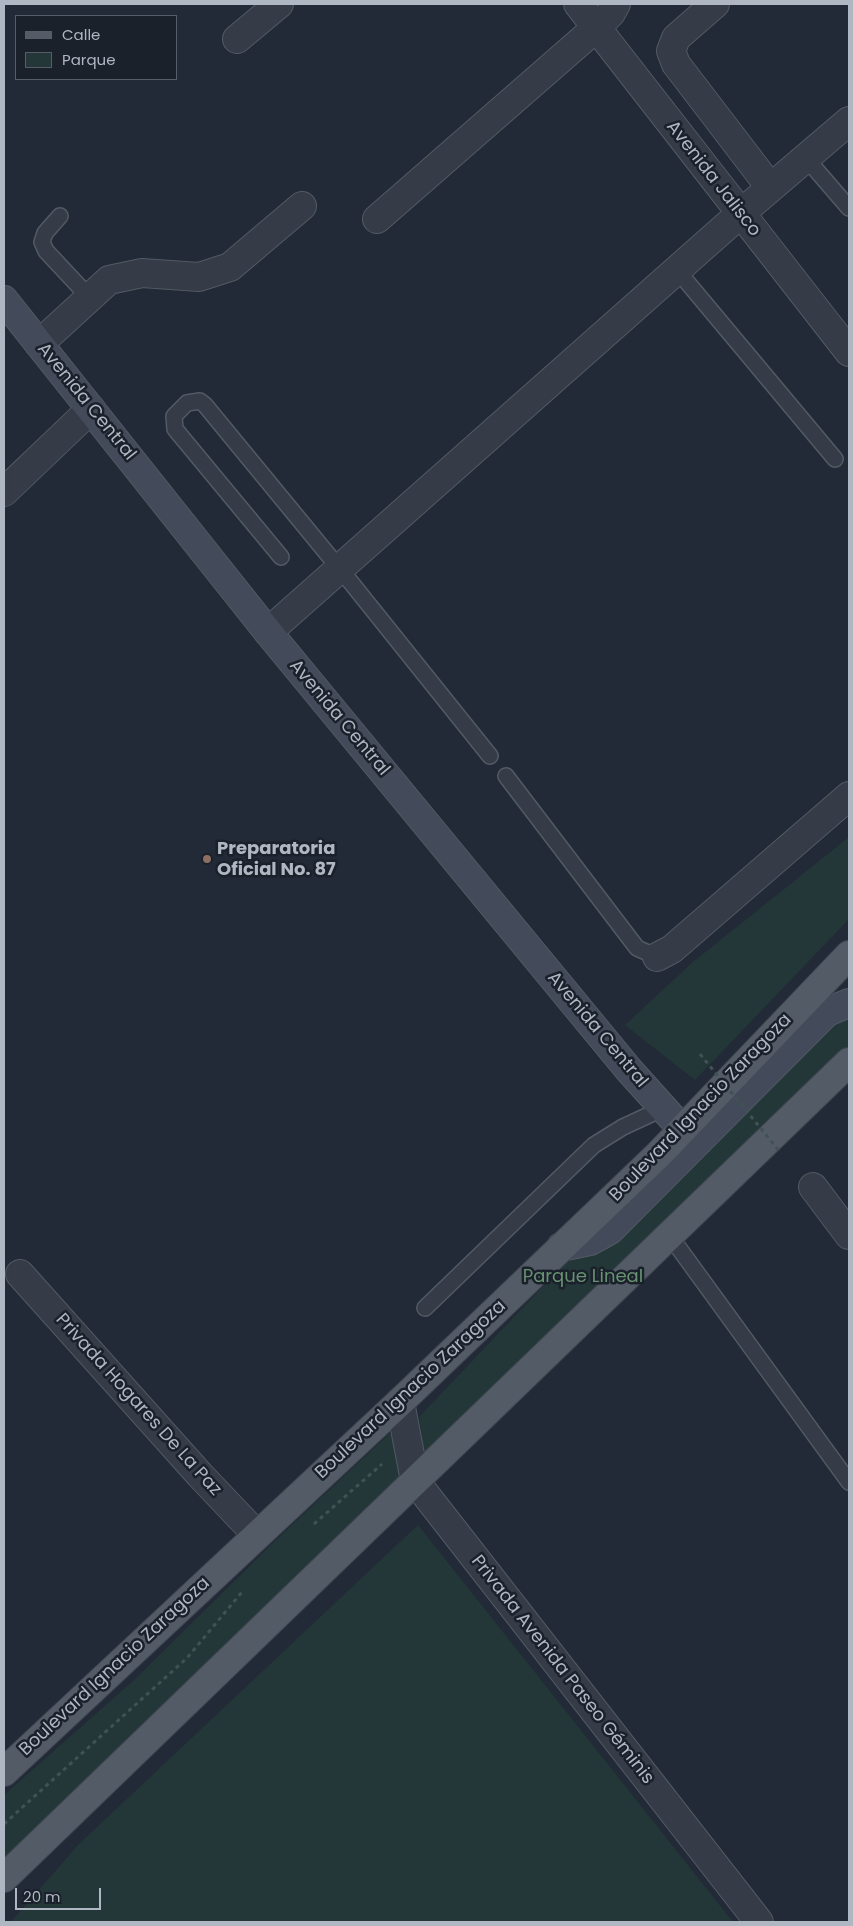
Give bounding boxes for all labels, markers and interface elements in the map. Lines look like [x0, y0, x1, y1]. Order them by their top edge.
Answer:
legend [15, 15, 178, 80]
text: Calle [62, 24, 100, 45]
text: Parque [62, 49, 115, 70]
street label: Avenida Jalisco [661, 117, 765, 241]
street label: Avenida Central [32, 339, 140, 465]
street label: Avenida Central [284, 656, 394, 780]
place label: Preparatoria Oficial No. 87 [217, 838, 336, 881]
marker: Preparatoria Oficial No. 87 [201, 853, 213, 865]
street label: Avenida Central [542, 968, 652, 1092]
street label: Boulevard Ignacio Zaragoza [606, 1010, 796, 1206]
park label: Parque Lineal [523, 1266, 643, 1288]
street label: Boulevard Ignacio Zaragoza [311, 1296, 511, 1484]
street label: Privada Hogares De La Paz [50, 1309, 226, 1501]
street label: Privada Avenida Paseo Géminis [466, 1551, 658, 1789]
street label: Boulevard Ignacio Zaragoza [15, 1573, 215, 1761]
scale bar [18, 1878, 104, 1910]
text: 20 m [23, 1886, 61, 1907]

